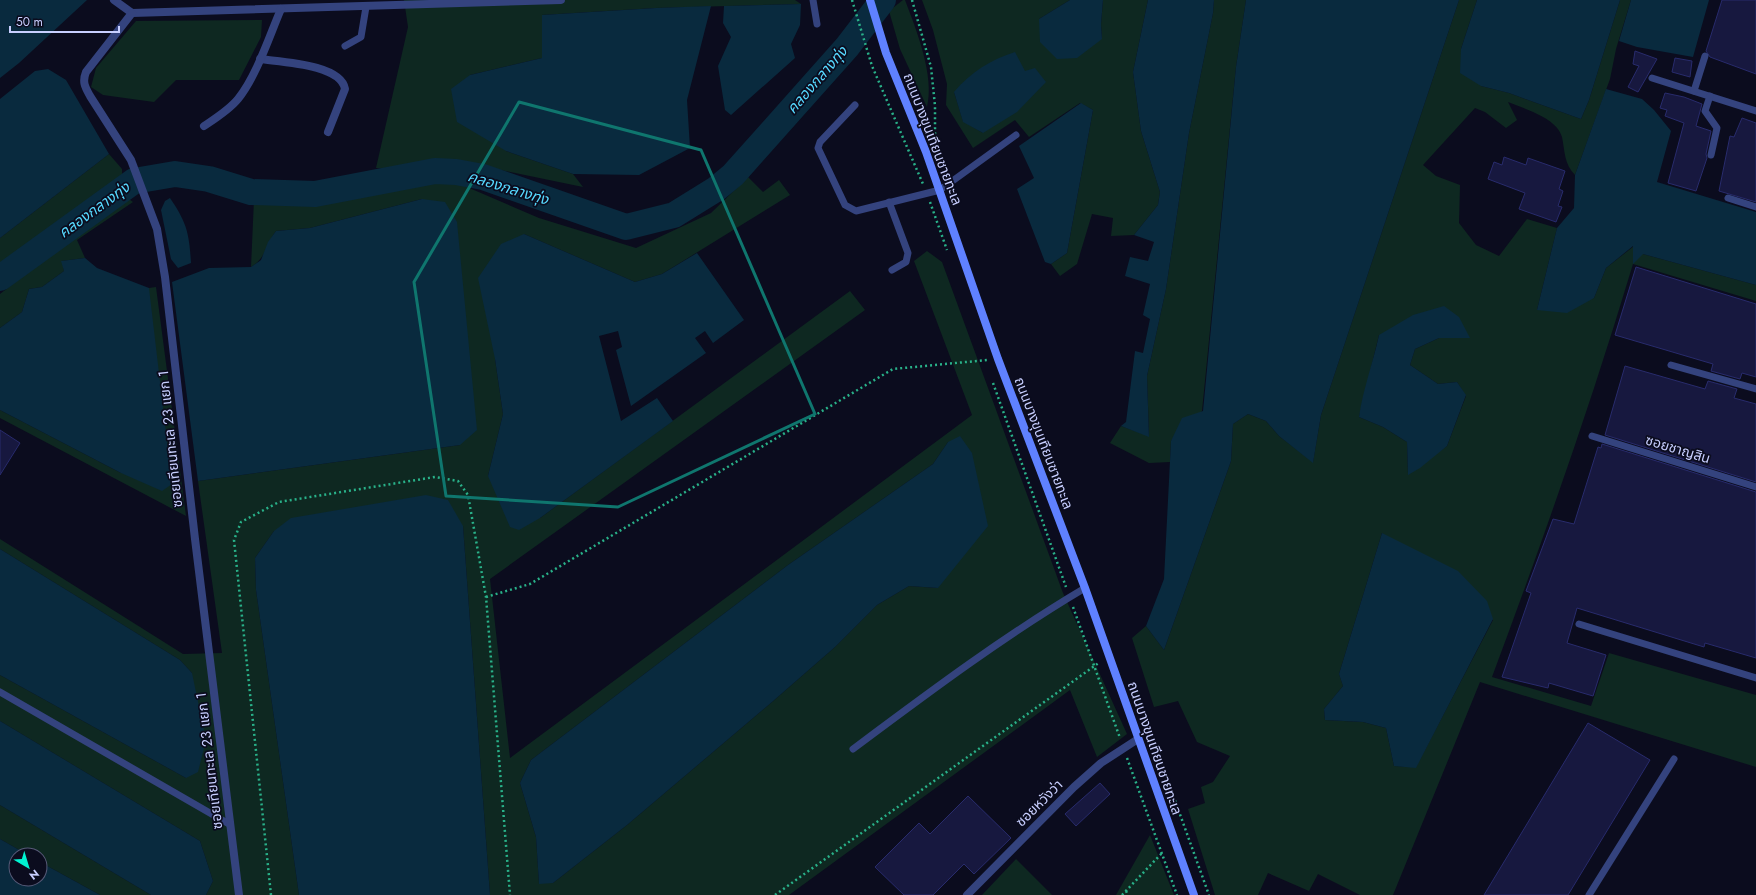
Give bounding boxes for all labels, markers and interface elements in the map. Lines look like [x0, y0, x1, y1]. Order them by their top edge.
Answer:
scale bar [10, 8, 119, 34]
text: 50 m [16, 13, 43, 31]
water label: คลองกลางทุ่ง [781, 41, 853, 119]
street label: ถนนบางขุนเทียนชายทะเล [899, 70, 967, 208]
water label: คลองกลางทุ่ง [465, 165, 552, 211]
water label: คลองกลางทุ่ง [54, 176, 135, 243]
street label: ซอยเทียนทะเล 23 แยก 1 [153, 369, 187, 509]
street label: ถนนบางขุนเทียนชายทะเล [1010, 374, 1078, 512]
street label: ซอยชาญสิน [1643, 430, 1713, 468]
street label: ถนนบางขุนเทียนชายทะเล [1123, 679, 1187, 817]
street label: ซอยเทียนทะเล 23 แยก 1 [191, 691, 227, 831]
street label: ซอยหวังว่า [1011, 775, 1067, 831]
north arrow [8, 847, 48, 887]
text: N [26, 866, 43, 884]

